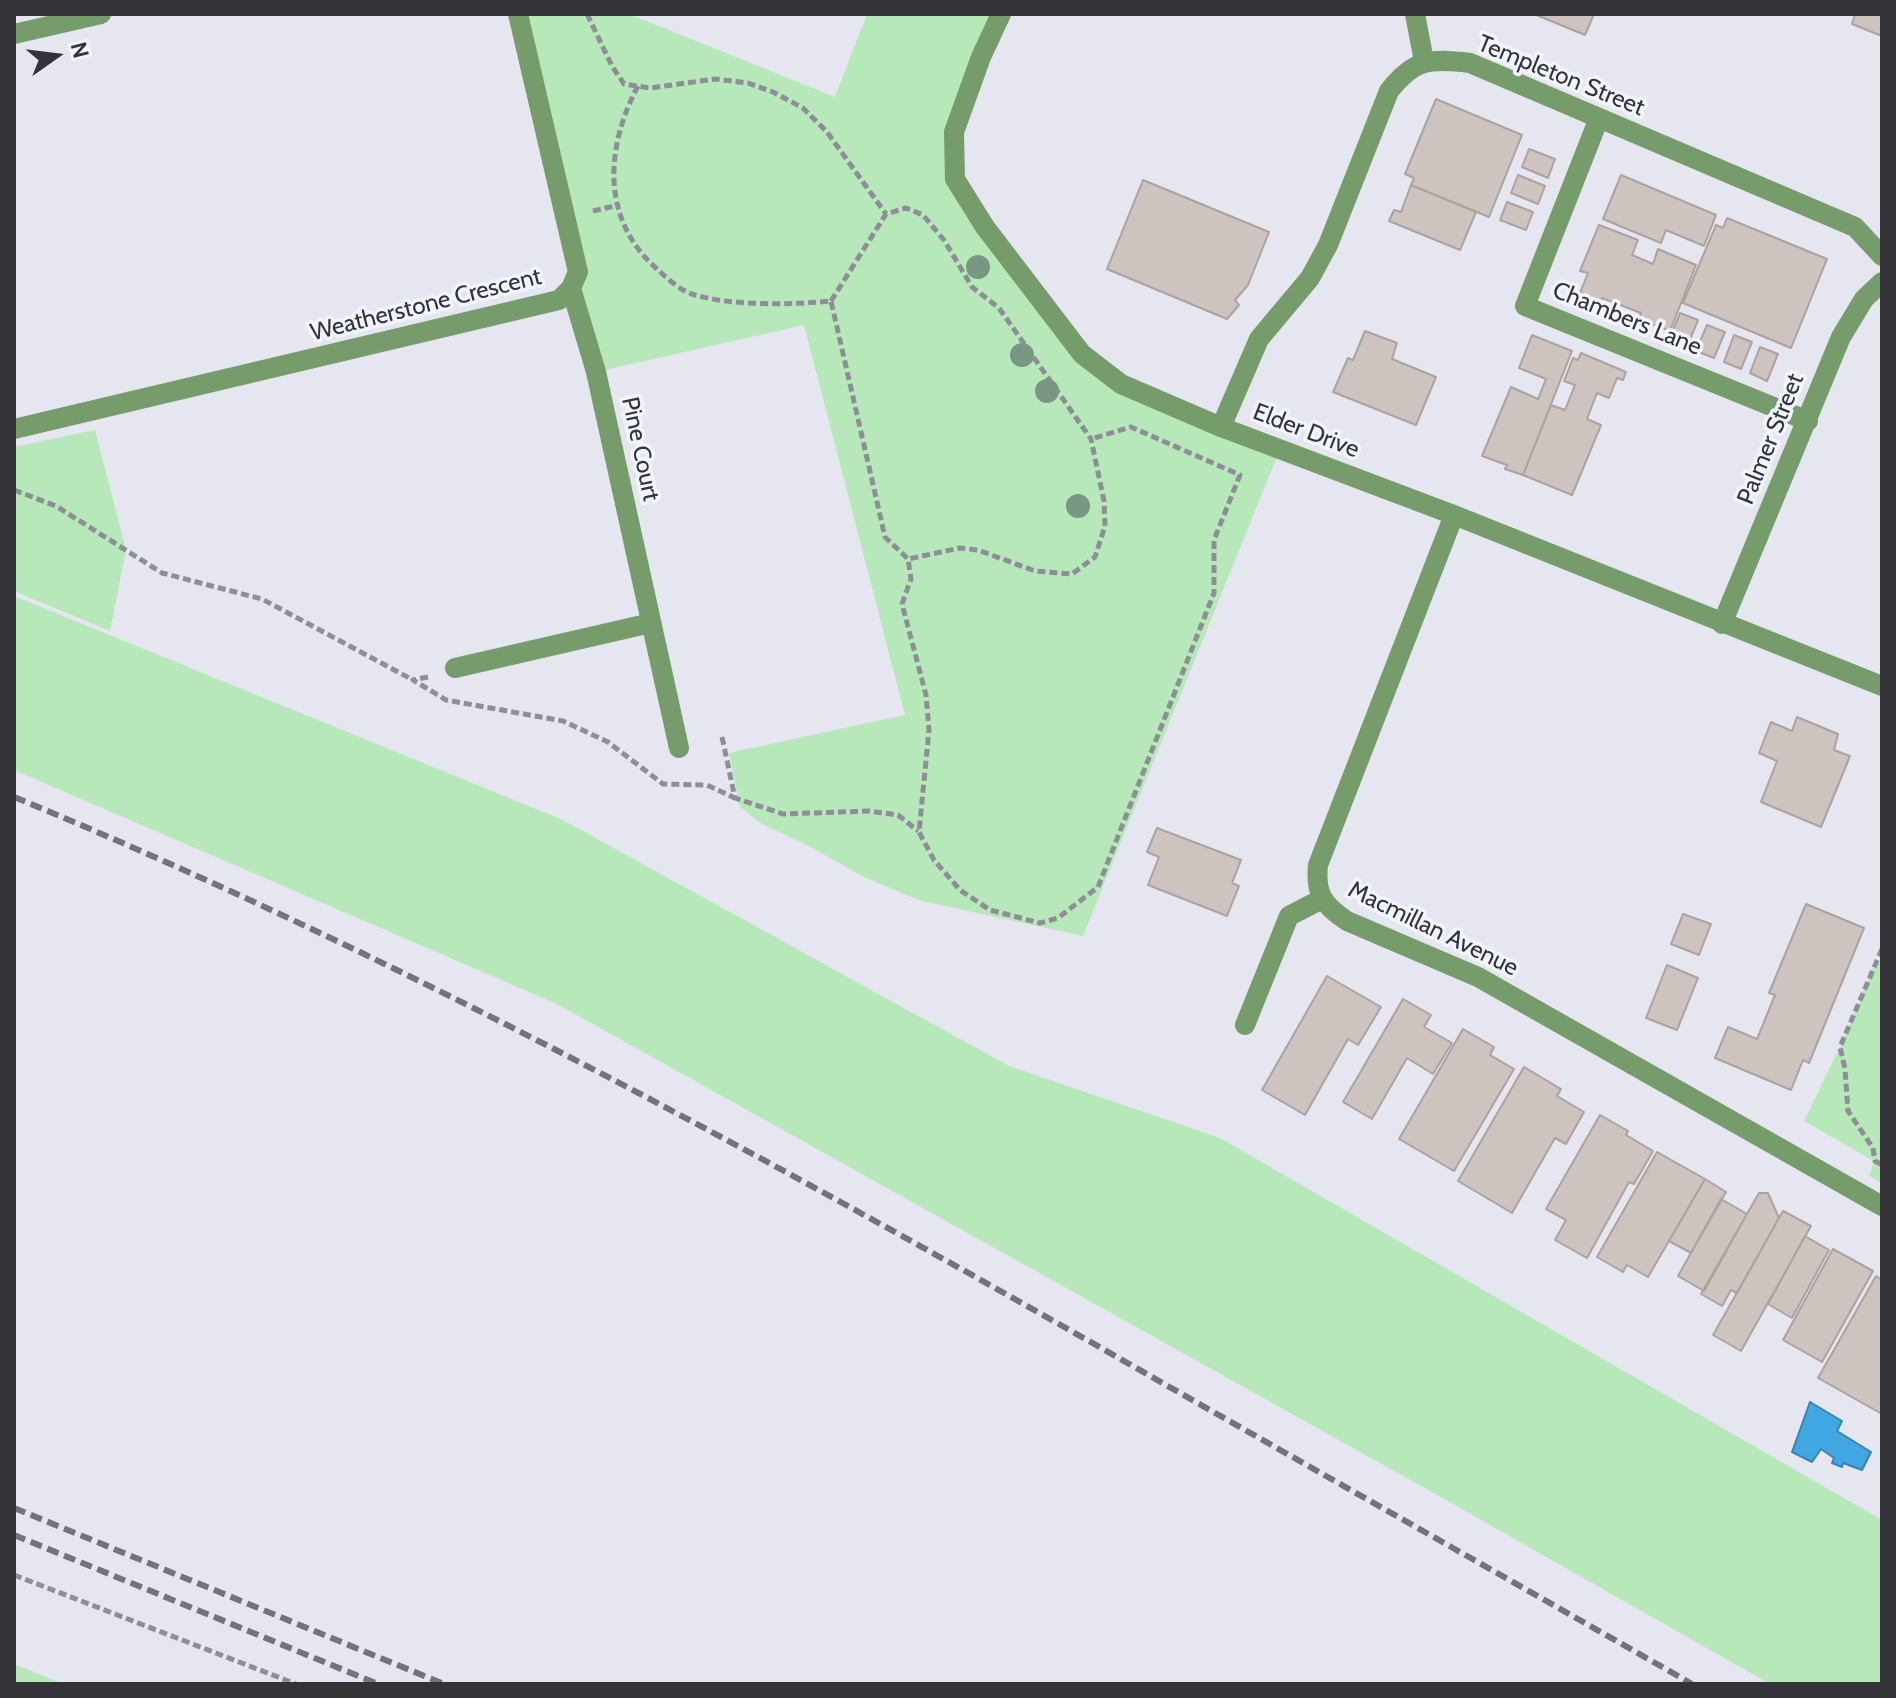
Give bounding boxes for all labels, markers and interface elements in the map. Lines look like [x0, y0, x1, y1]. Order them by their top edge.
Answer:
north arrow [16, 16, 96, 96]
street label: Templeton Street [1473, 29, 1649, 123]
text: N [65, 39, 95, 61]
street label: Weatherstone Crescent [308, 262, 544, 348]
street label: Chambers Lane [1548, 276, 1706, 362]
street label: Palmer Street [1732, 369, 1810, 509]
street label: Pine Court [615, 394, 665, 504]
street label: Elder Drive [1249, 398, 1363, 464]
street label: Macmillan Avenue [1343, 875, 1523, 983]

